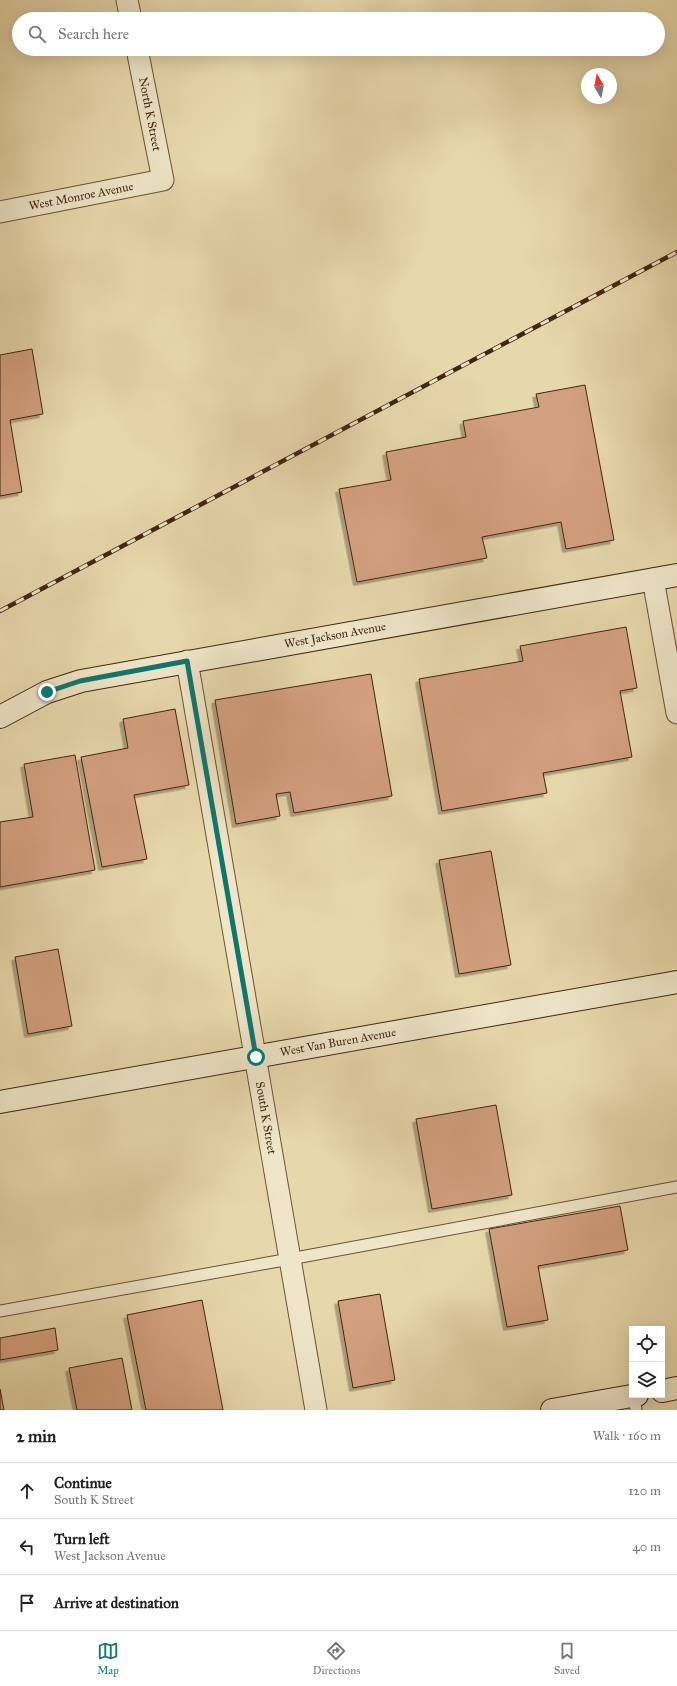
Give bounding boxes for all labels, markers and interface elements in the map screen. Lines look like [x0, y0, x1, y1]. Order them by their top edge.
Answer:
search box [12, 12, 665, 56]
icon: search [26, 23, 48, 45]
text: Search here [58, 25, 129, 43]
north arrow [581, 68, 617, 104]
street label: North K Street [136, 76, 164, 153]
street label: West Monroe Avenue [28, 179, 134, 213]
street label: West Jackson Avenue [283, 619, 387, 652]
route end [38, 683, 56, 701]
street label: West Van Buren Avenue [279, 1025, 397, 1059]
route start [247, 1048, 265, 1066]
street label: South K Street [253, 1080, 279, 1156]
map controls [629, 1326, 665, 1398]
button: locate [629, 1326, 665, 1362]
button: layers [629, 1362, 665, 1398]
text: 2 min [16, 1426, 56, 1447]
text: Walk · 160 m [593, 1428, 661, 1444]
text: Continue [54, 1474, 112, 1492]
icon: ahead [16, 1480, 38, 1502]
text: 120 m [628, 1483, 661, 1499]
text: South K Street [54, 1492, 134, 1508]
text: Turn left [54, 1530, 110, 1548]
icon: left [16, 1536, 38, 1558]
text: 40 m [632, 1539, 661, 1555]
text: West Jackson Avenue [54, 1548, 166, 1564]
icon: arrive [16, 1592, 38, 1614]
text: Arrive at destination [54, 1594, 179, 1612]
tab: Map [97, 1640, 119, 1677]
tab: Directions [313, 1640, 360, 1677]
tab: Saved [554, 1640, 580, 1677]

